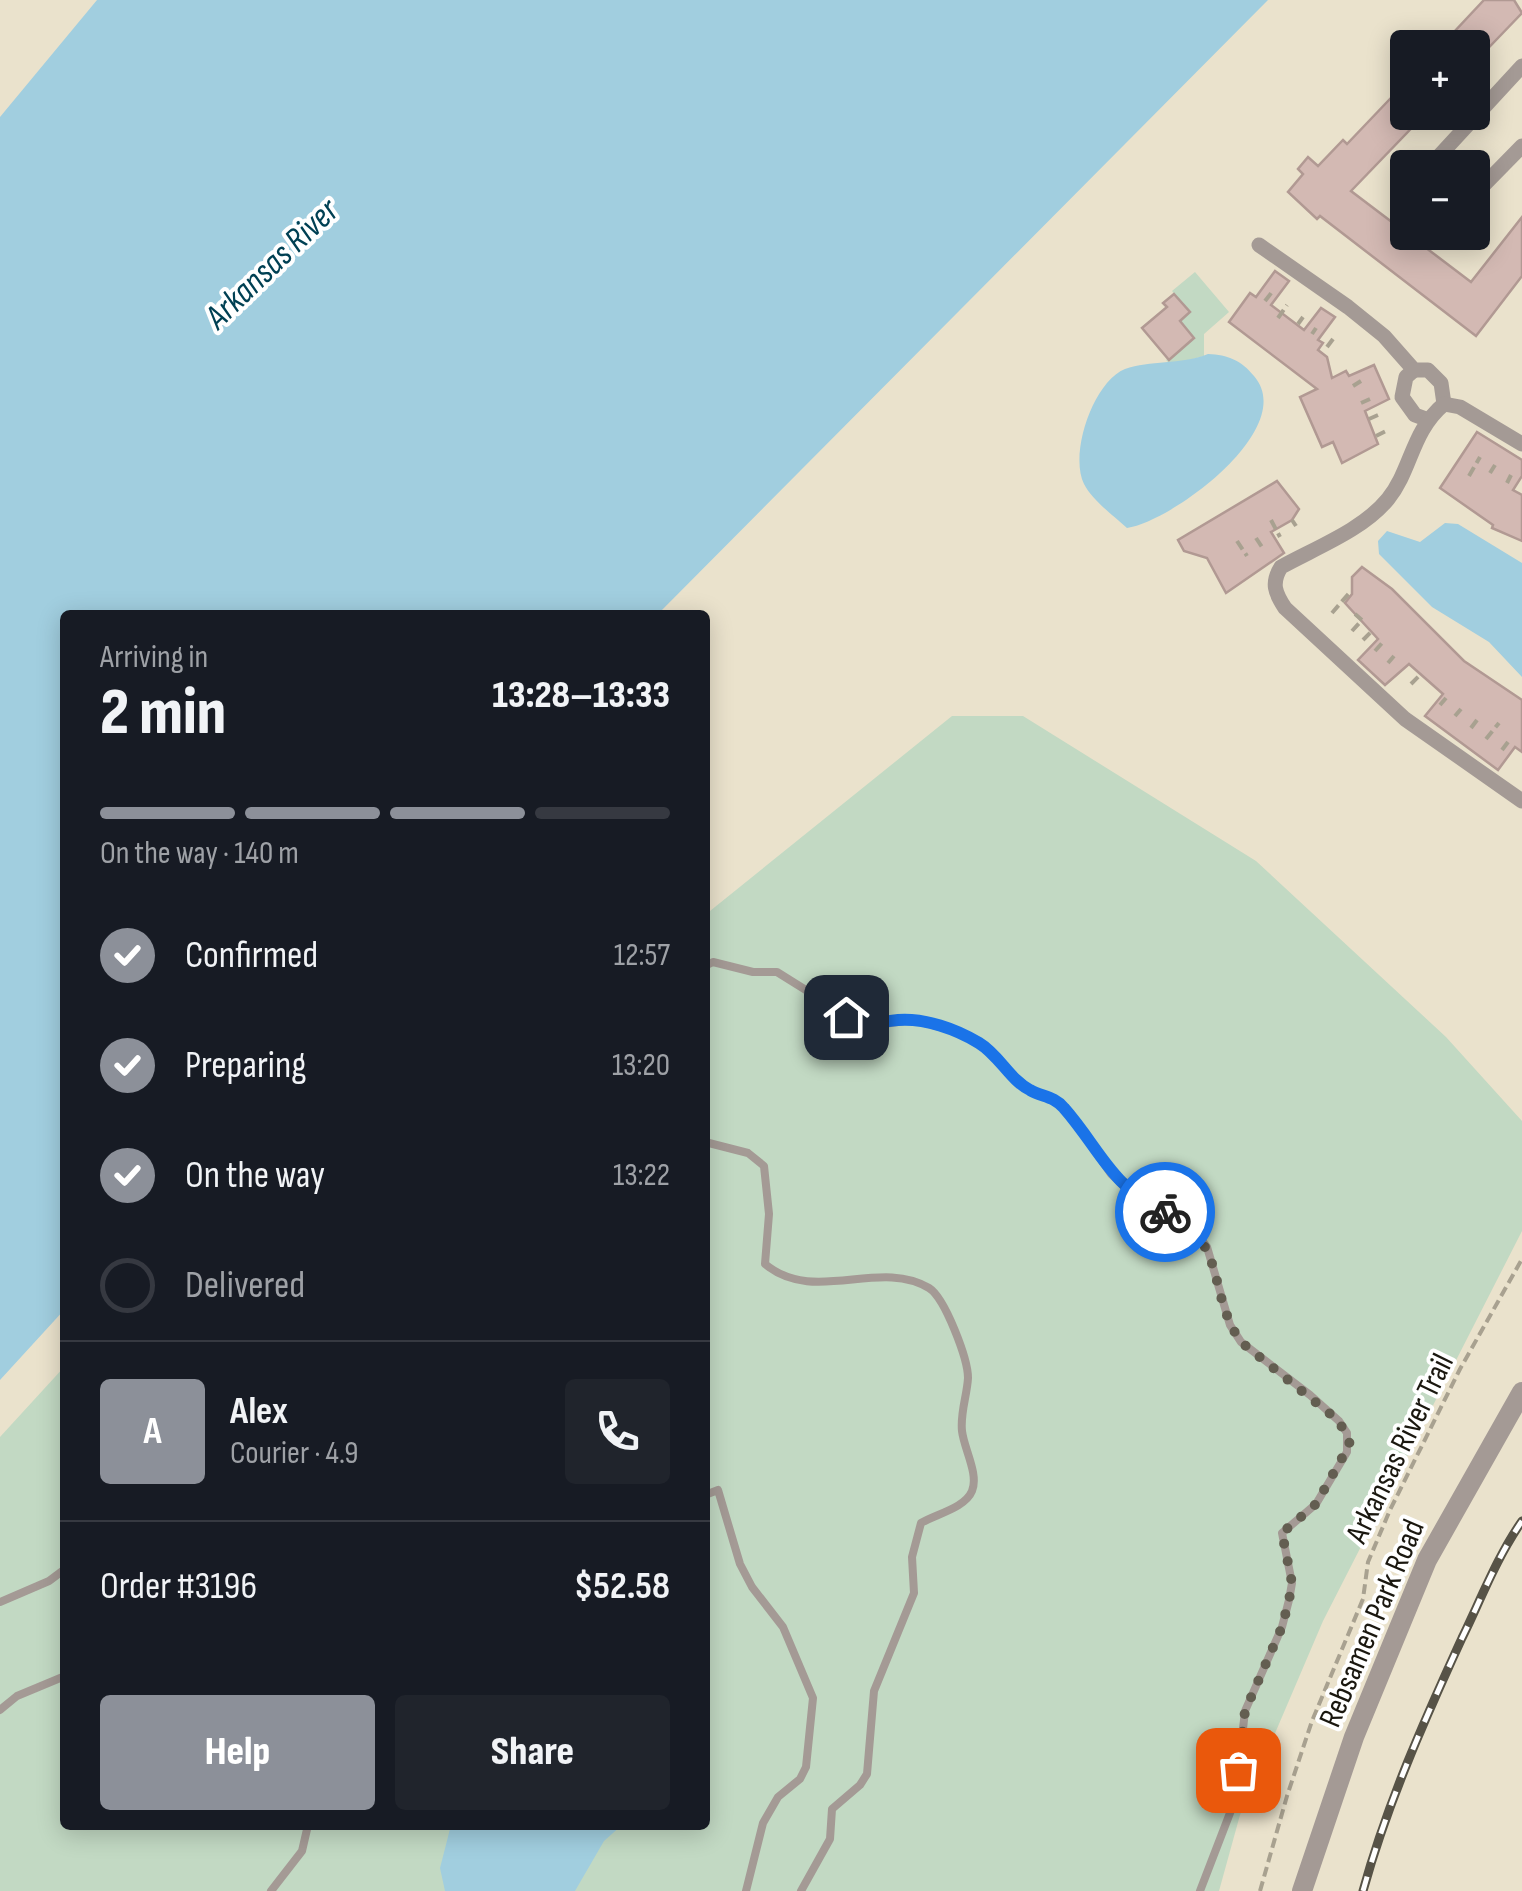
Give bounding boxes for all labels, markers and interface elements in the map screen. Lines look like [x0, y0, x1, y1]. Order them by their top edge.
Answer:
map controls [1390, 30, 1490, 250]
button: + [1390, 30, 1490, 130]
button: − [1390, 150, 1490, 250]
water label: Arkansas River [195, 189, 349, 340]
text: Arriving in [100, 638, 208, 677]
text: 13:28–13:33 [492, 673, 670, 718]
text: 2 min [100, 675, 226, 753]
text: On the way · 140 m [100, 834, 299, 873]
icon: check [100, 928, 155, 983]
text: Confirmed [185, 933, 318, 978]
text: 12:57 [614, 936, 670, 975]
pin [804, 975, 889, 1060]
icon: home [819, 990, 874, 1045]
icon: check [100, 1038, 155, 1093]
text: Preparing [185, 1043, 306, 1088]
text: 13:20 [612, 1046, 670, 1085]
icon: check [100, 1148, 155, 1203]
text: On the way [185, 1153, 325, 1198]
text: 13:22 [613, 1156, 670, 1195]
courier [1115, 1162, 1215, 1262]
icon: bike [1138, 1185, 1193, 1240]
text: Delivered [185, 1263, 305, 1308]
street label: Arkansas River Trail [1337, 1348, 1463, 1550]
button: phone [565, 1379, 670, 1484]
text: Alex [230, 1389, 288, 1434]
text: A [143, 1409, 162, 1454]
text: Courier · 4.9 [230, 1434, 358, 1473]
street label: Rebsamen Park Road [1311, 1514, 1434, 1733]
text: Order #3196 [100, 1564, 257, 1609]
text: $52.58 [574, 1564, 670, 1609]
button: Help [100, 1695, 375, 1810]
button: Share [395, 1695, 670, 1810]
pin [1196, 1728, 1281, 1813]
icon: bag [1211, 1743, 1266, 1798]

